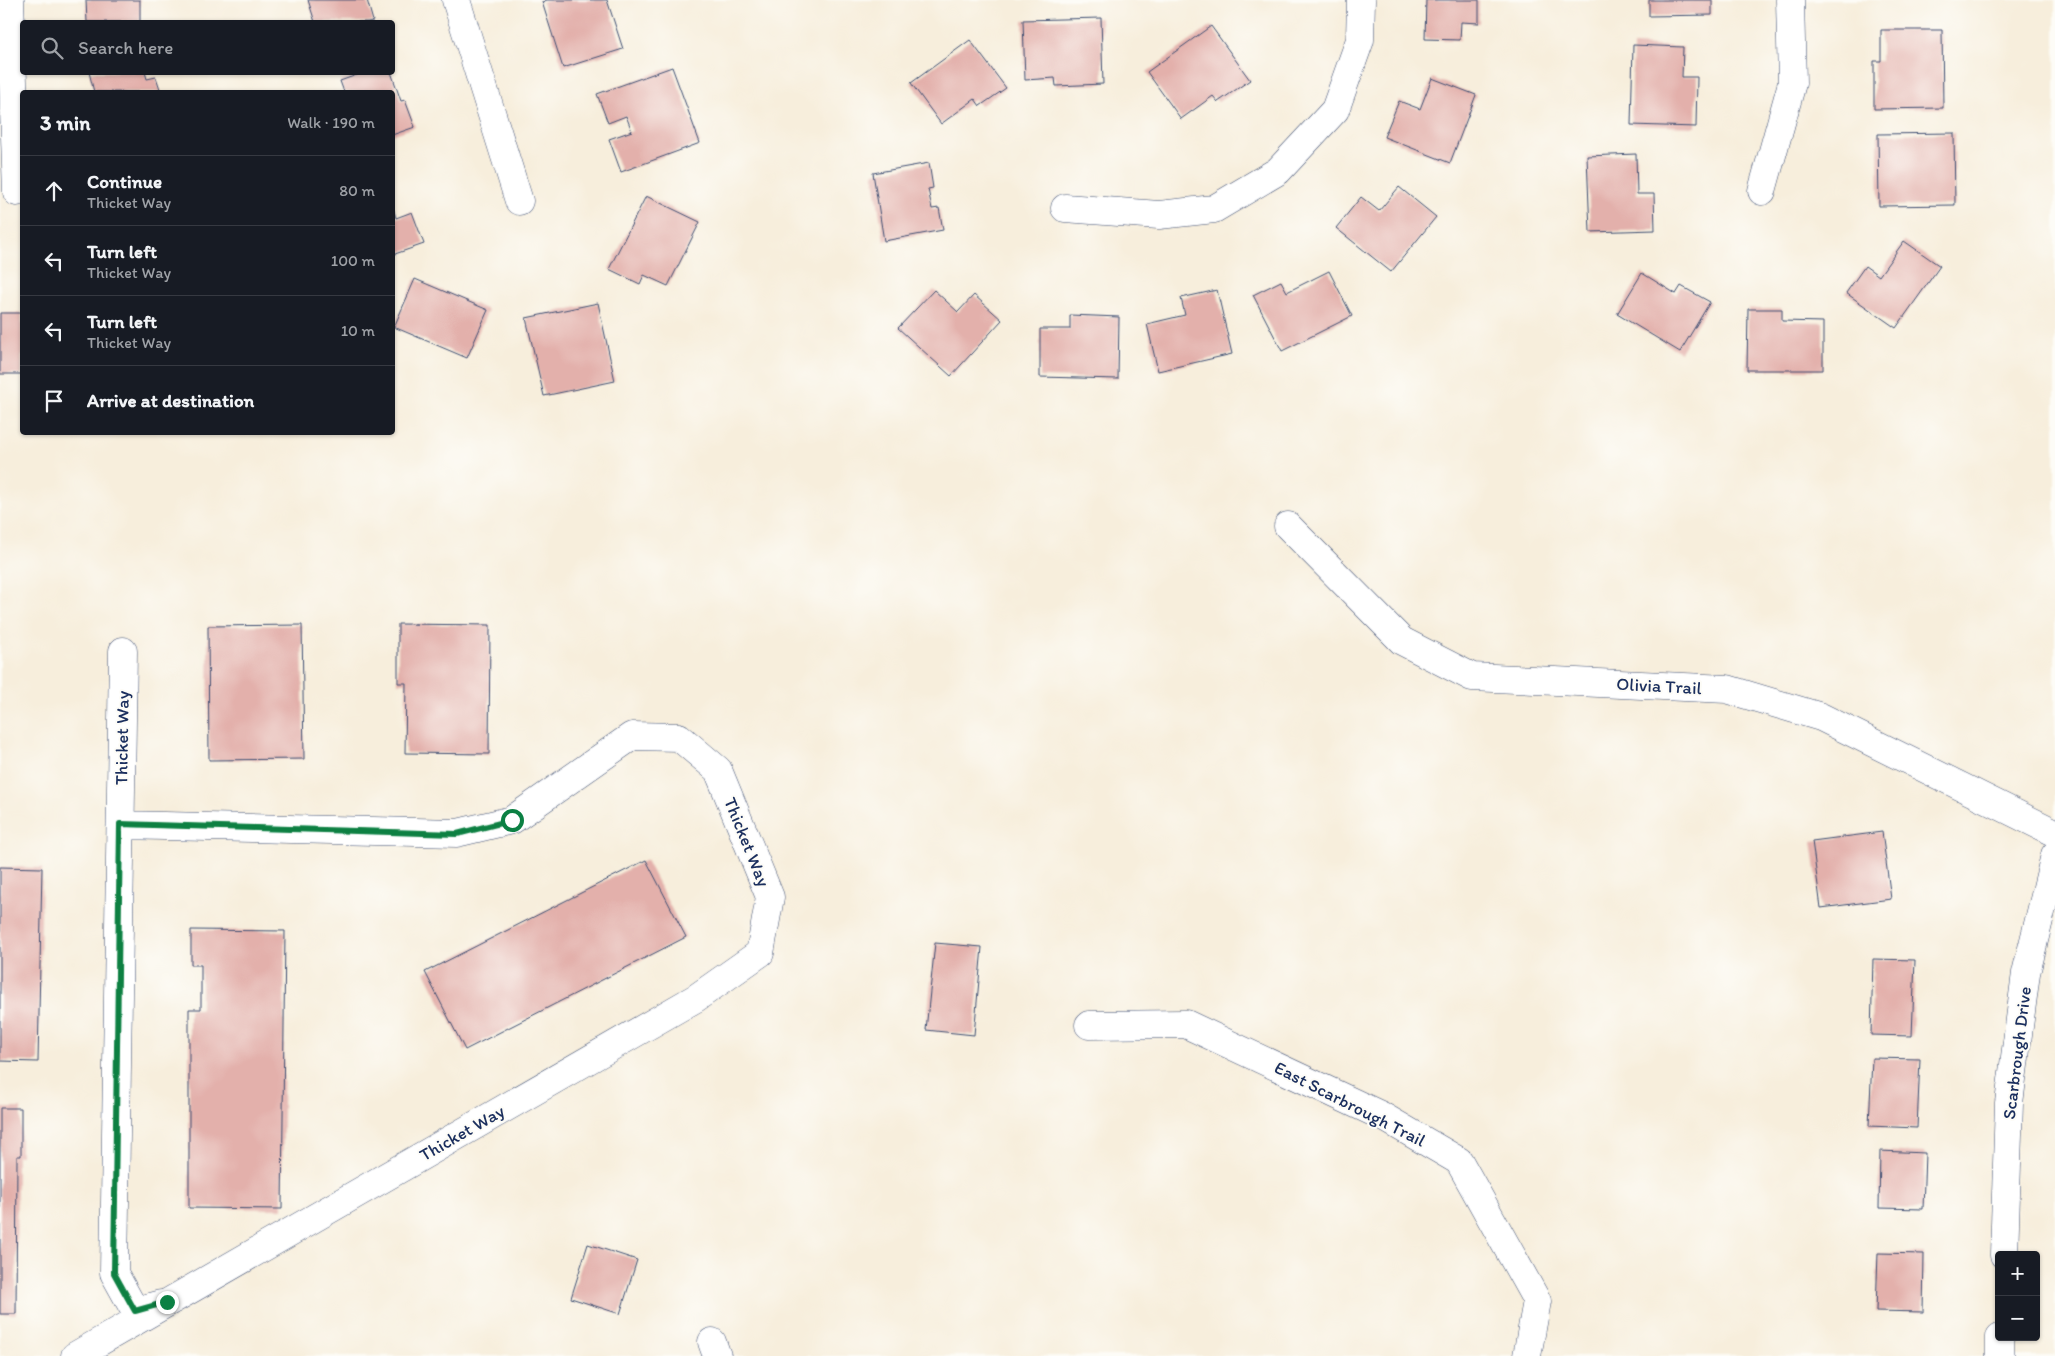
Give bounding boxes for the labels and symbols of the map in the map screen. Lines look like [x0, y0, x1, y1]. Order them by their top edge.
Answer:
street label: Olivia Trail [1616, 673, 1702, 699]
street label: Thicket Way [110, 690, 134, 785]
street label: Thicket Way [719, 794, 775, 890]
route start [501, 809, 524, 832]
street label: Scarbrough Drive [1998, 985, 2036, 1121]
street label: East Scarbrough Trail [1271, 1056, 1429, 1152]
street label: Thicket Way [416, 1100, 509, 1166]
route end [156, 1291, 179, 1314]

